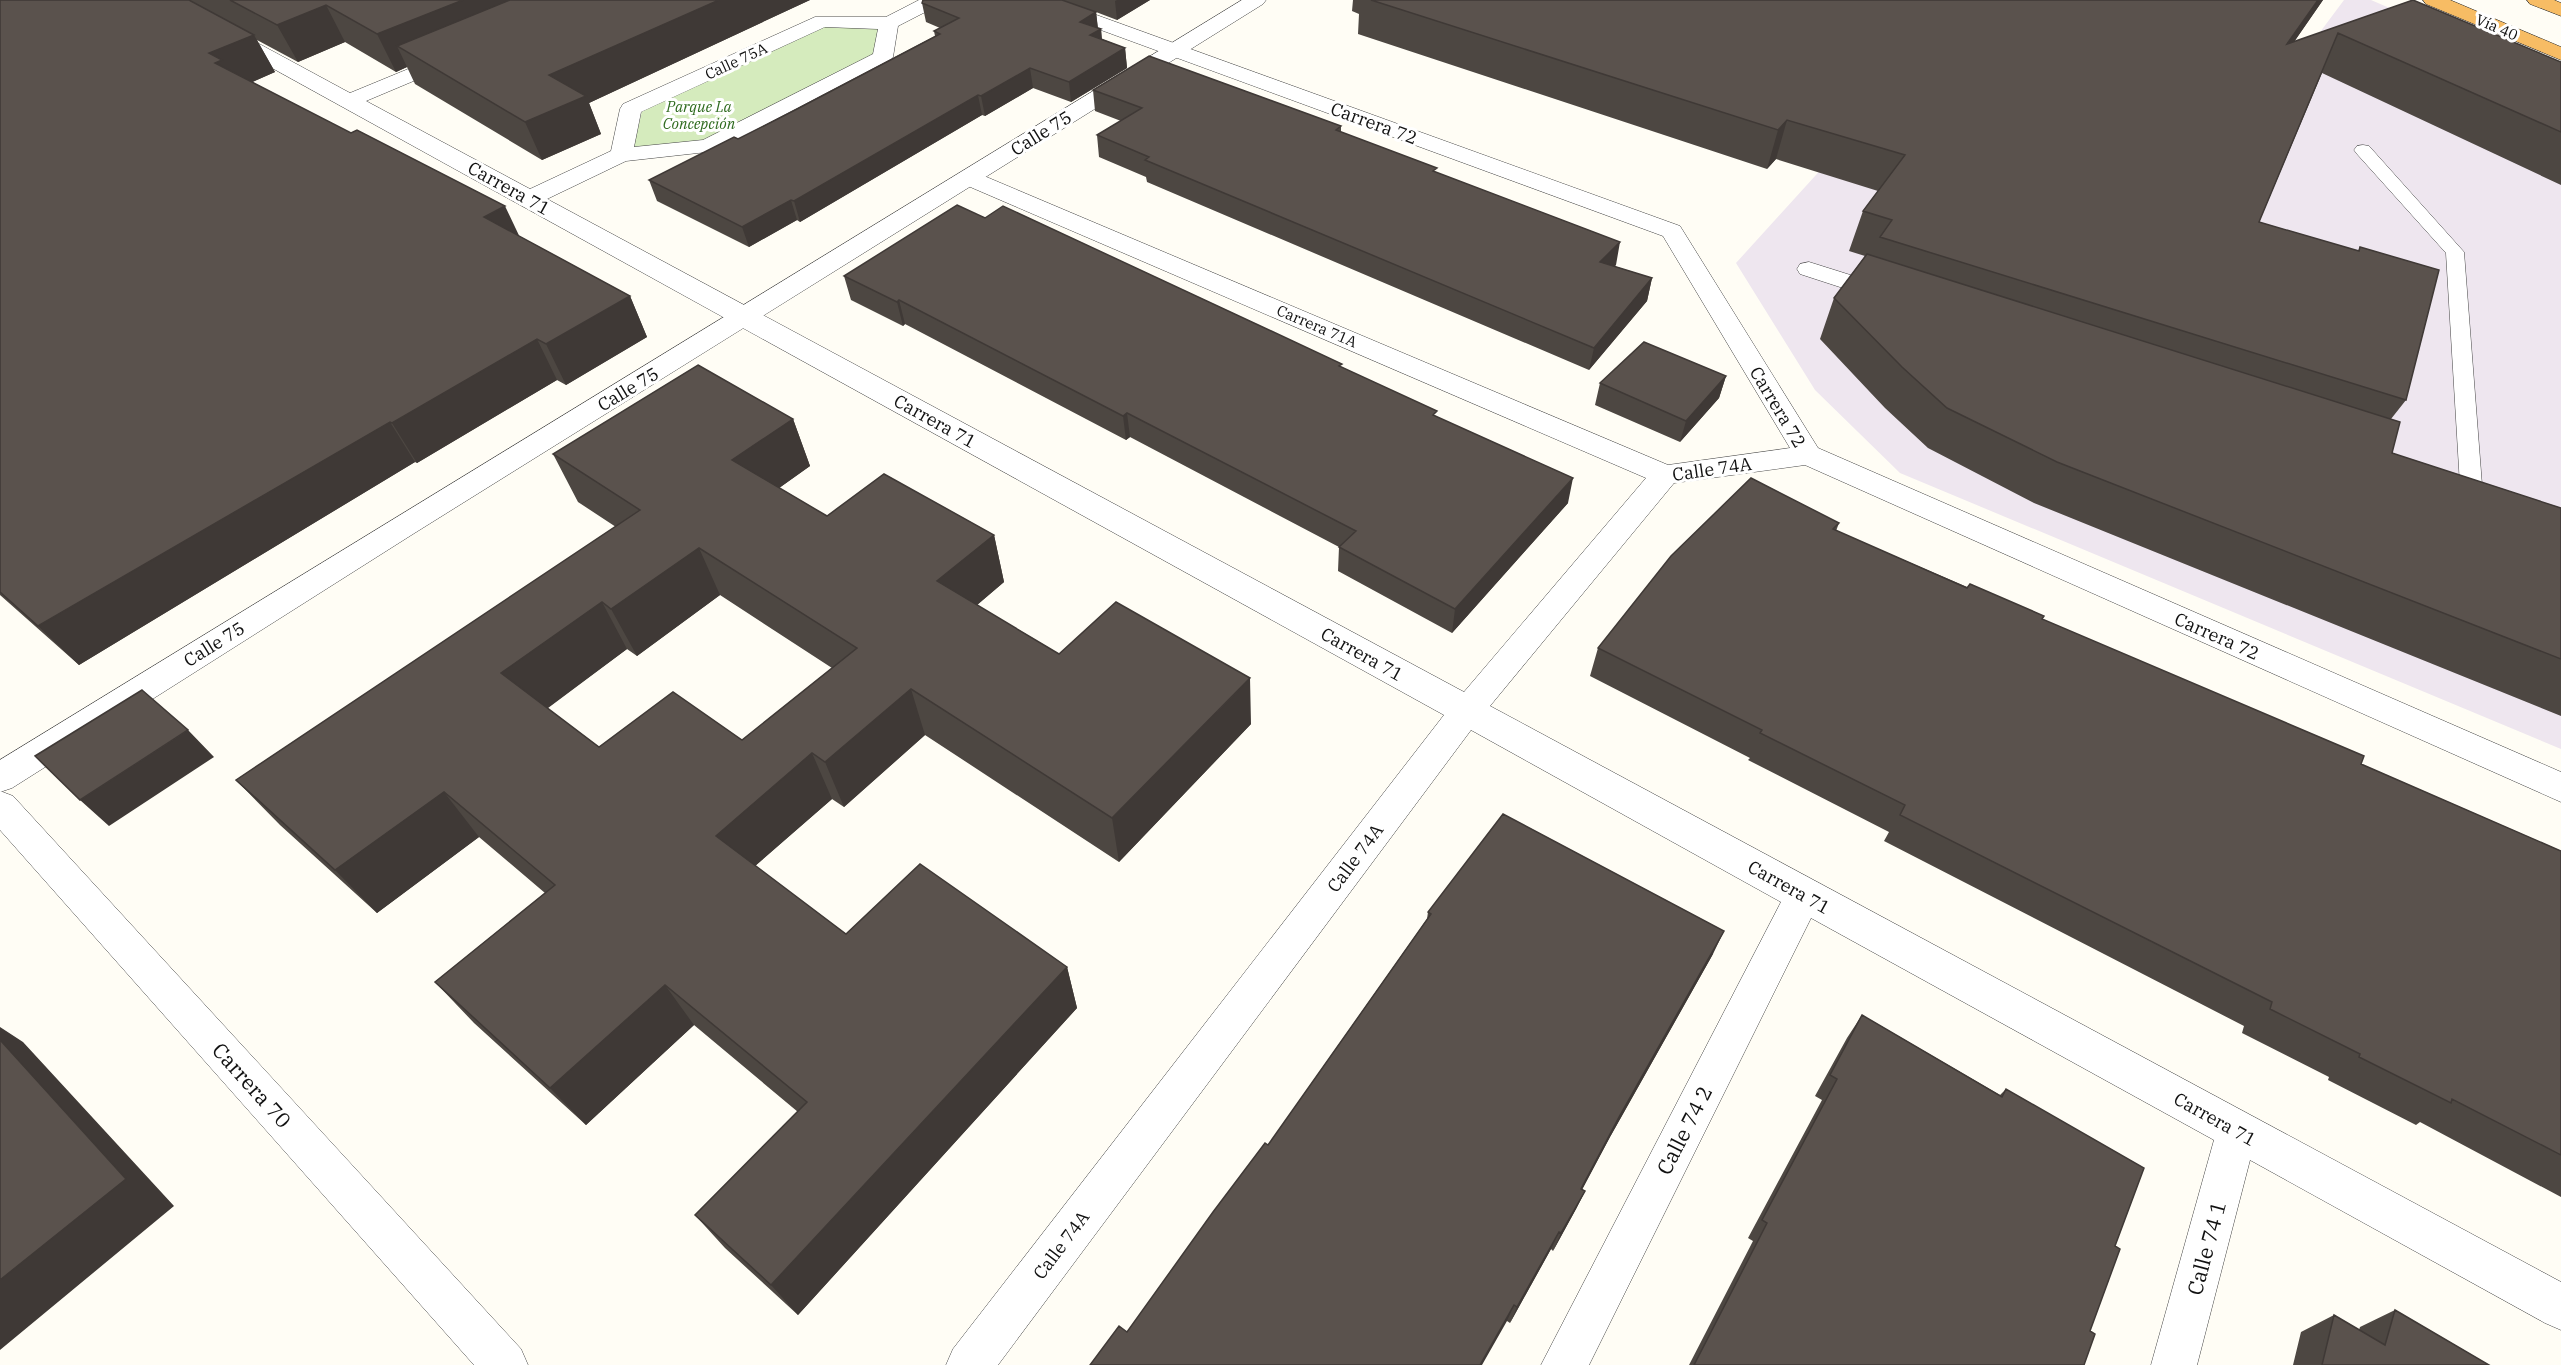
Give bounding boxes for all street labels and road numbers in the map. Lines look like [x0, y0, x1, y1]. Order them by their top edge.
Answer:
street label: Vía 40 [2473, 10, 2521, 44]
street label: Calle 75A [702, 38, 771, 84]
street label: Carrera 72 [1328, 97, 1420, 149]
street label: Calle 75 [1006, 105, 1076, 161]
street label: Carrera 71 [464, 156, 554, 220]
street label: Carrera 71A [1274, 301, 1361, 352]
street label: Calle 75 [593, 362, 663, 416]
street label: Carrera 72 [1745, 362, 1811, 452]
street label: Carrera 71 [890, 389, 980, 453]
street label: Calle 74A [1671, 452, 1754, 486]
street label: Carrera 72 [2171, 607, 2263, 665]
street label: Calle 75 [179, 616, 249, 672]
street label: Carrera 71 [1317, 622, 1407, 686]
street label: Calle 74A [1322, 819, 1389, 897]
street label: Carrera 71 [1744, 855, 1834, 919]
street label: Carrera 70 [206, 1036, 298, 1134]
street label: Calle 74 2 [1650, 1081, 1718, 1179]
street label: Carrera 71 [2170, 1087, 2260, 1151]
street label: Calle 74 1 [2180, 1198, 2232, 1298]
street label: Calle 74A [1028, 1206, 1095, 1284]

